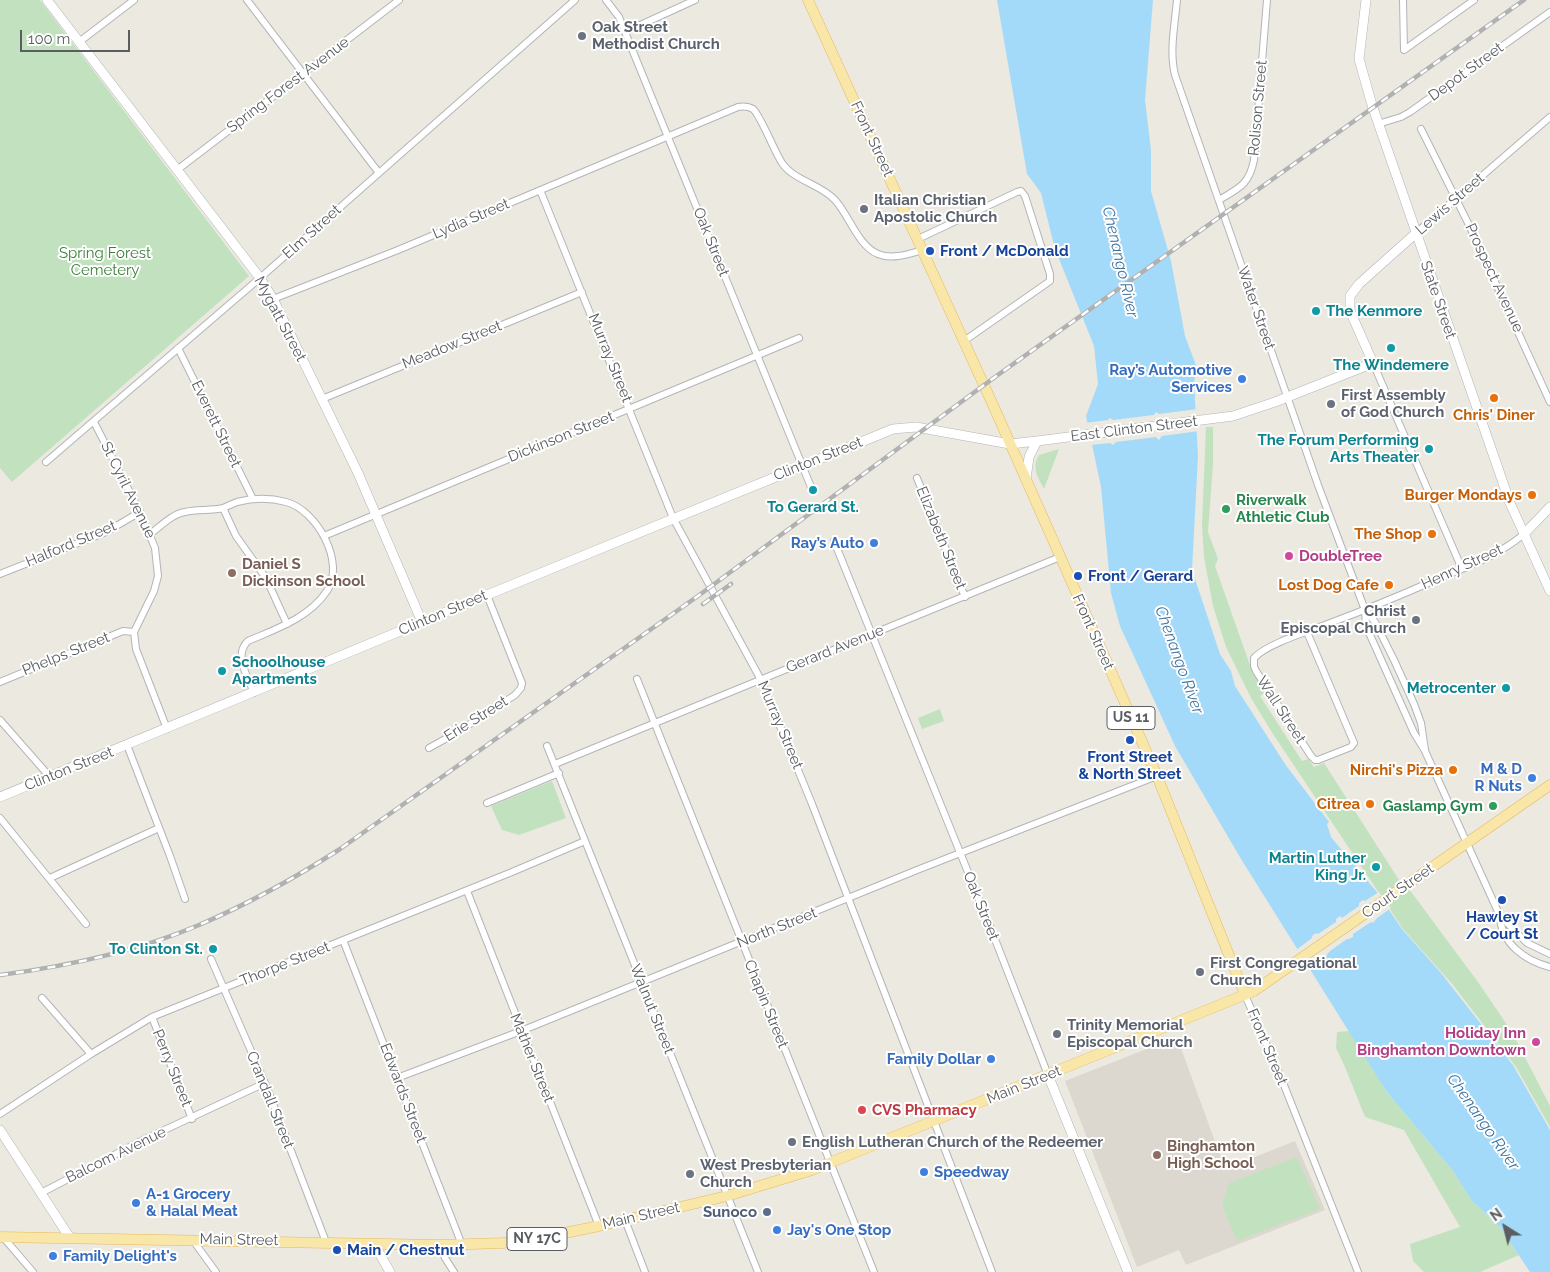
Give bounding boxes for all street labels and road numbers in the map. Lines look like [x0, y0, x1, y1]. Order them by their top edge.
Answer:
street label: Spring Forest Avenue [223, 33, 353, 137]
street label: Depot Street [1425, 39, 1507, 105]
street label: Rolison Street [1245, 59, 1271, 157]
street label: Front Street [847, 98, 897, 180]
street label: Lewis Street [1412, 169, 1488, 239]
street label: Lydia Street [430, 195, 512, 243]
street label: Elm Street [279, 201, 345, 263]
street label: Oak Street [689, 205, 733, 279]
street label: Prospect Avenue [1461, 221, 1527, 335]
street label: State Street [1416, 259, 1460, 341]
street label: Water Street [1233, 264, 1279, 352]
street label: Mygatt Street [250, 273, 310, 365]
street label: Murray Street [584, 311, 636, 405]
street label: Meadow Street [400, 317, 504, 373]
street label: Everett Street [187, 378, 245, 470]
street label: Dickinson Street [505, 408, 617, 466]
street label: East Clinton Street [1070, 412, 1198, 446]
street label: Clinton Street [771, 433, 865, 485]
street label: St Cyril Avenue [97, 439, 159, 541]
street label: Elizabeth Street [912, 484, 970, 592]
street label: Halford Street [23, 517, 119, 571]
street label: Henry Street [1419, 540, 1505, 594]
street label: Clinton Street [396, 586, 490, 640]
street label: Front Street [1068, 591, 1118, 673]
street label: Gerard Avenue [784, 621, 886, 677]
street label: Phelps Street [20, 628, 112, 680]
street label: Wall Street [1253, 673, 1309, 747]
street label: Murray Street [753, 678, 807, 772]
street label: Erie Street [441, 692, 511, 746]
road number: US 11 [1107, 706, 1155, 730]
street label: Clinton Street [22, 743, 116, 795]
street label: Court Street [1359, 860, 1437, 922]
street label: Oak Street [959, 869, 1003, 943]
street label: North Street [734, 904, 820, 952]
street label: Thorpe Street [237, 938, 333, 990]
street label: Chapin Street [740, 957, 792, 1051]
street label: Walnut Street [626, 961, 678, 1057]
street label: Front Street [1243, 1006, 1291, 1088]
street label: Mather Street [506, 1011, 558, 1105]
street label: Perry Street [148, 1027, 196, 1109]
street label: Edwards Street [376, 1041, 430, 1145]
street label: Crandall Street [242, 1049, 298, 1151]
street label: Main Street [984, 1062, 1064, 1108]
street label: Balcom Avenue [63, 1123, 169, 1187]
street label: Main Street [601, 1198, 681, 1234]
road number: NY 17C [507, 1228, 567, 1250]
street label: Main Street [200, 1230, 278, 1250]

